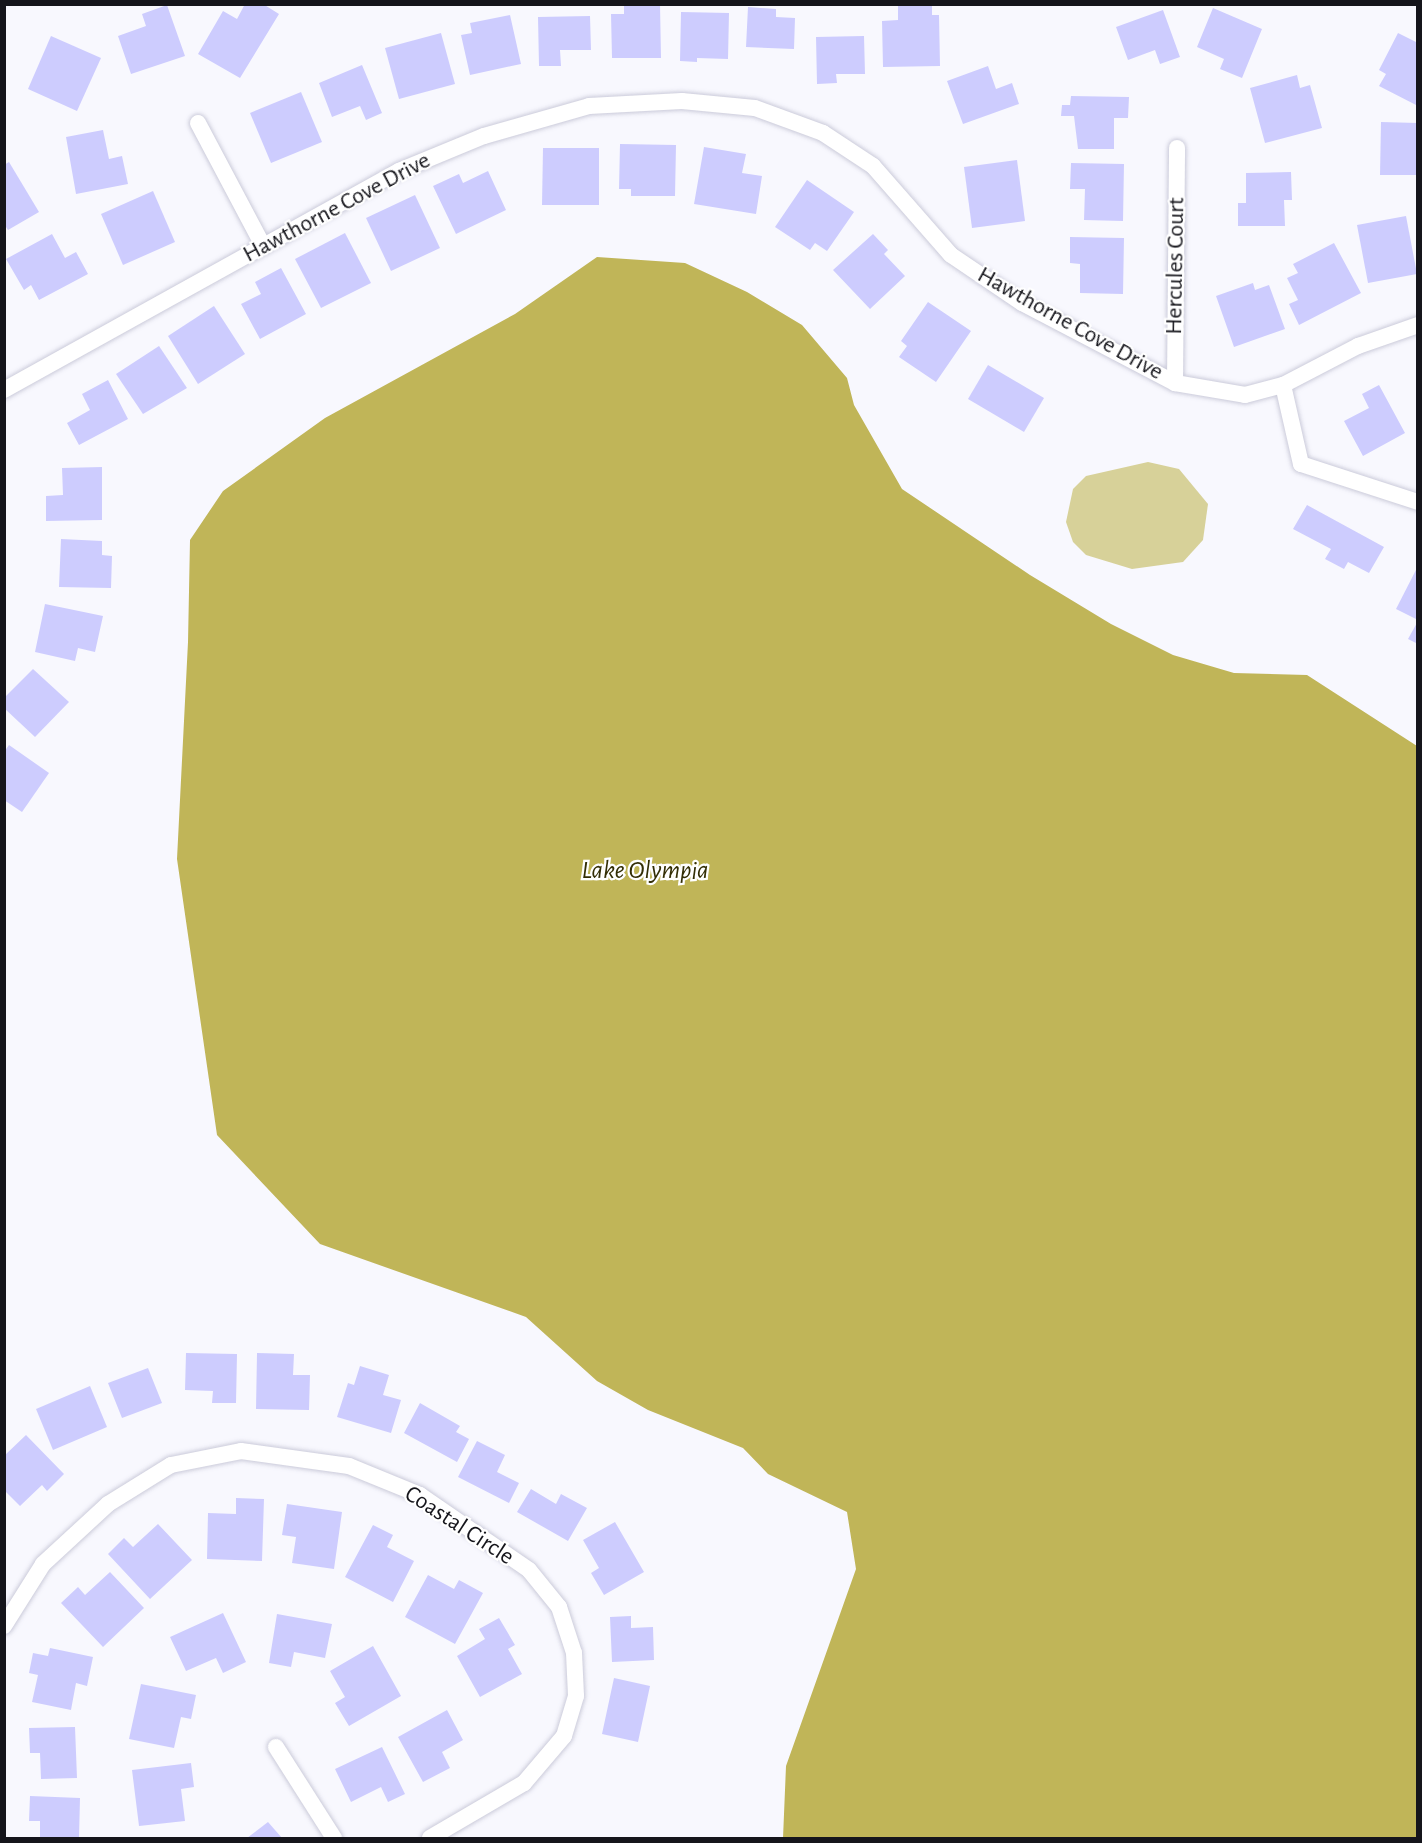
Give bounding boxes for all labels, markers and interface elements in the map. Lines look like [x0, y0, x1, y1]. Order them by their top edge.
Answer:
street label: Hawthorne Cove Drive [238, 146, 436, 270]
street label: Hercules Court [1160, 197, 1192, 335]
street label: Hawthorne Cove Drive [972, 261, 1168, 387]
water label: Lake Olympia [582, 855, 708, 887]
street label: Coastal Circle [399, 1480, 519, 1572]

